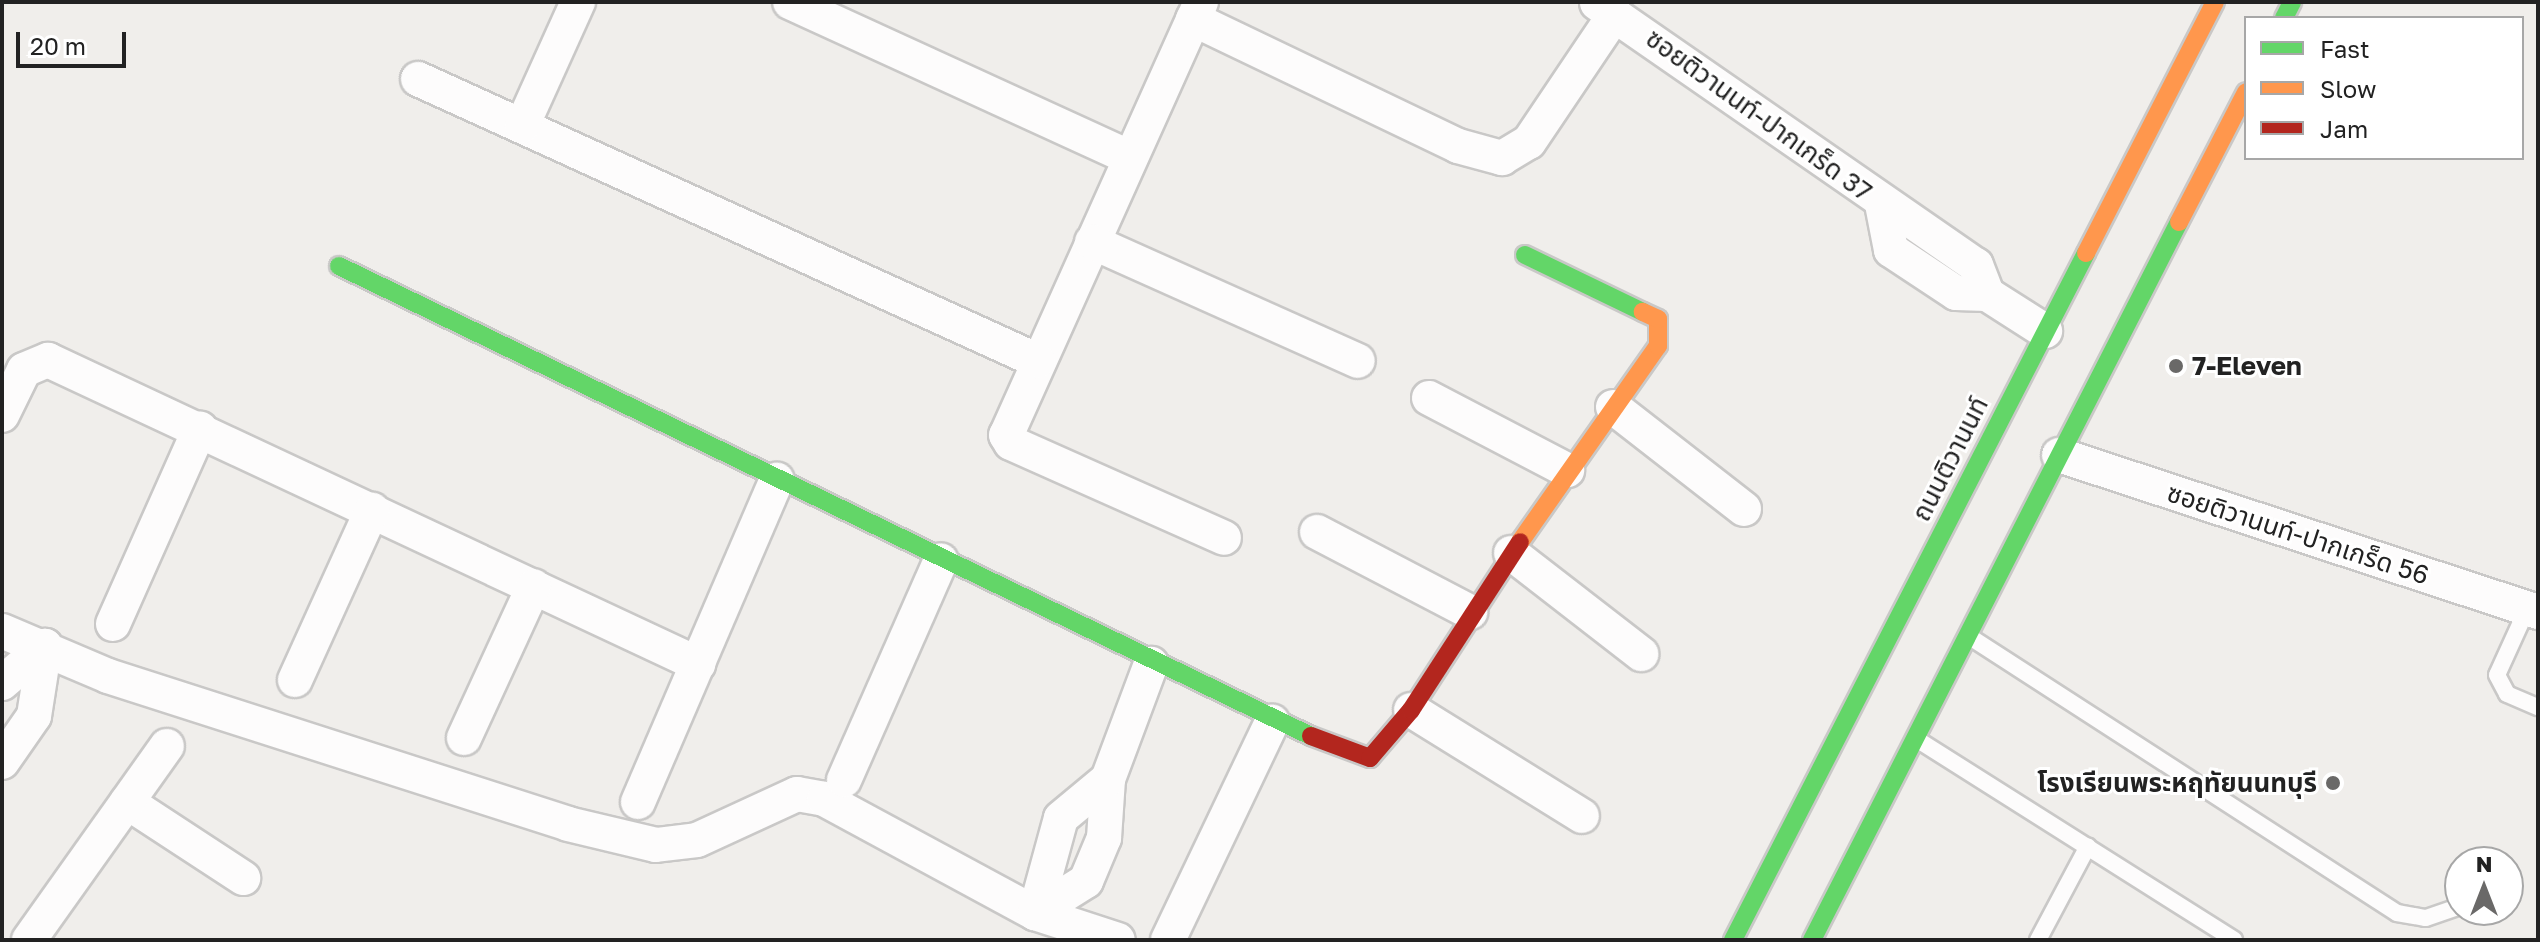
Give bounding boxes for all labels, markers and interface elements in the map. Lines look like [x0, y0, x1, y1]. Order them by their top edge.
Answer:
scale bar [20, 16, 130, 66]
legend [2244, 16, 2524, 160]
street label: ซอยติวานนท์-ปากเกร็ด 37 [1640, 23, 1878, 207]
text: 20 m [30, 31, 86, 60]
text: Fast [2320, 34, 2370, 63]
text: Slow [2320, 74, 2376, 103]
text: Jam [2320, 114, 2368, 143]
place label: 7-Eleven [2192, 350, 2302, 382]
marker: 7-Eleven [2167, 357, 2185, 375]
street label: ถนนติวานนท์ [1905, 392, 1995, 526]
street label: ซอยติวานนท์-ปากเกร็ด 56 [2163, 477, 2433, 591]
place label: โรงเรียนพระหฤทัยนนทบุรี [2037, 767, 2317, 799]
marker: โรงเรียนพระหฤทัยนนทบุรี [2324, 774, 2342, 792]
north arrow [2444, 846, 2524, 926]
text: N [2476, 850, 2492, 877]

